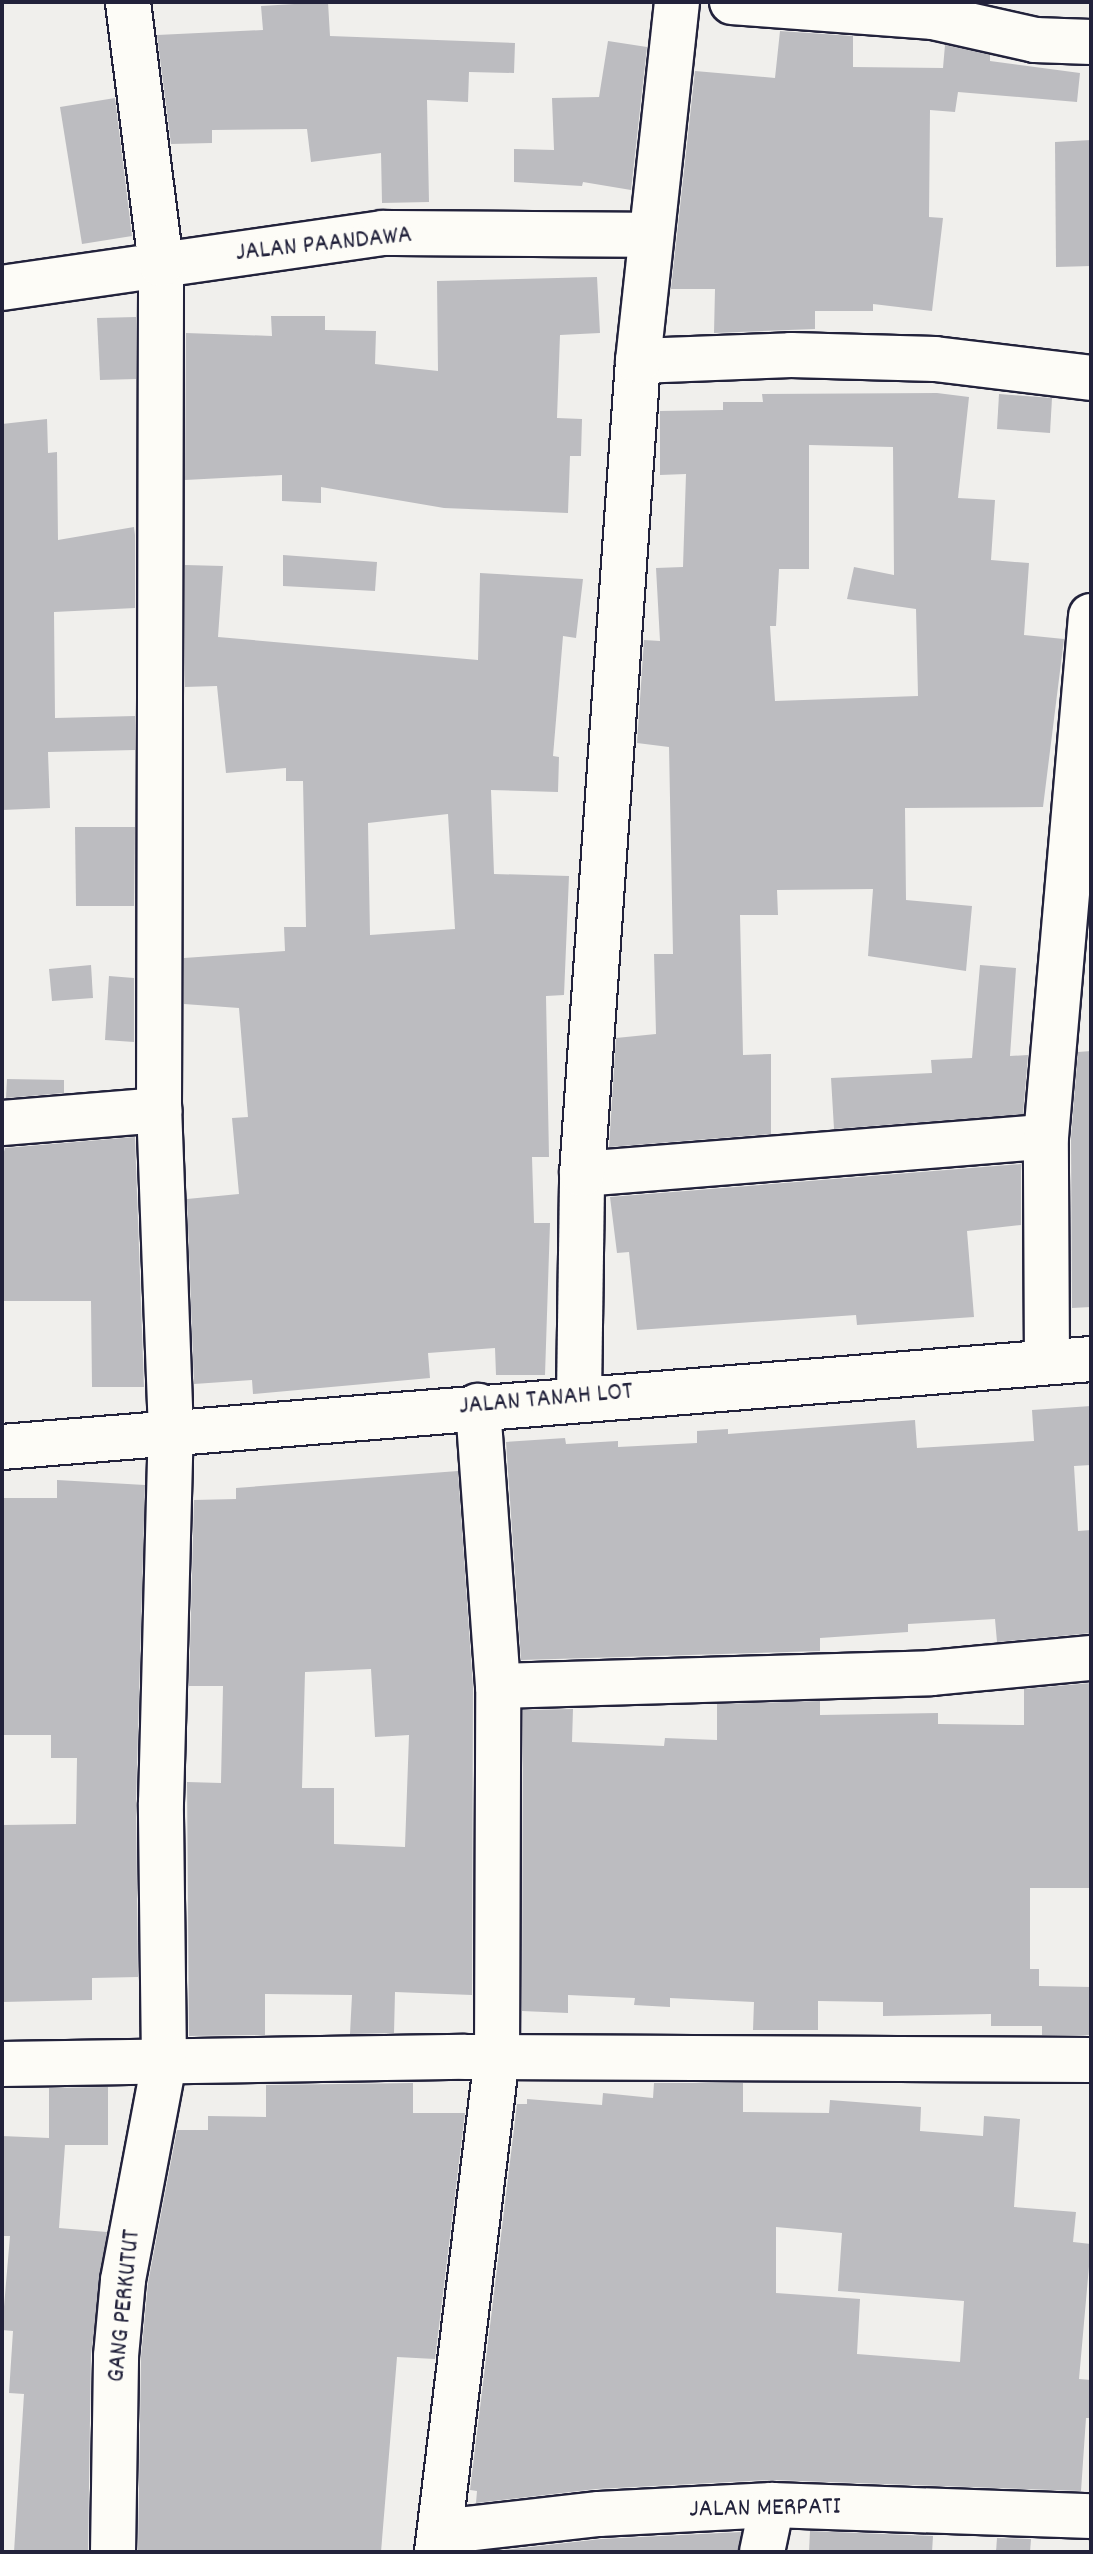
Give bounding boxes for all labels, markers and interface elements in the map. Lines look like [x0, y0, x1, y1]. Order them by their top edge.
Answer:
street label: JALAN PAANDAWA [234, 220, 414, 270]
street label: JALAN TANAH LOT [458, 1377, 634, 1423]
street label: GANG PERKUTUT [101, 2228, 149, 2384]
street label: JALAN MERPATI [689, 2492, 841, 2526]

